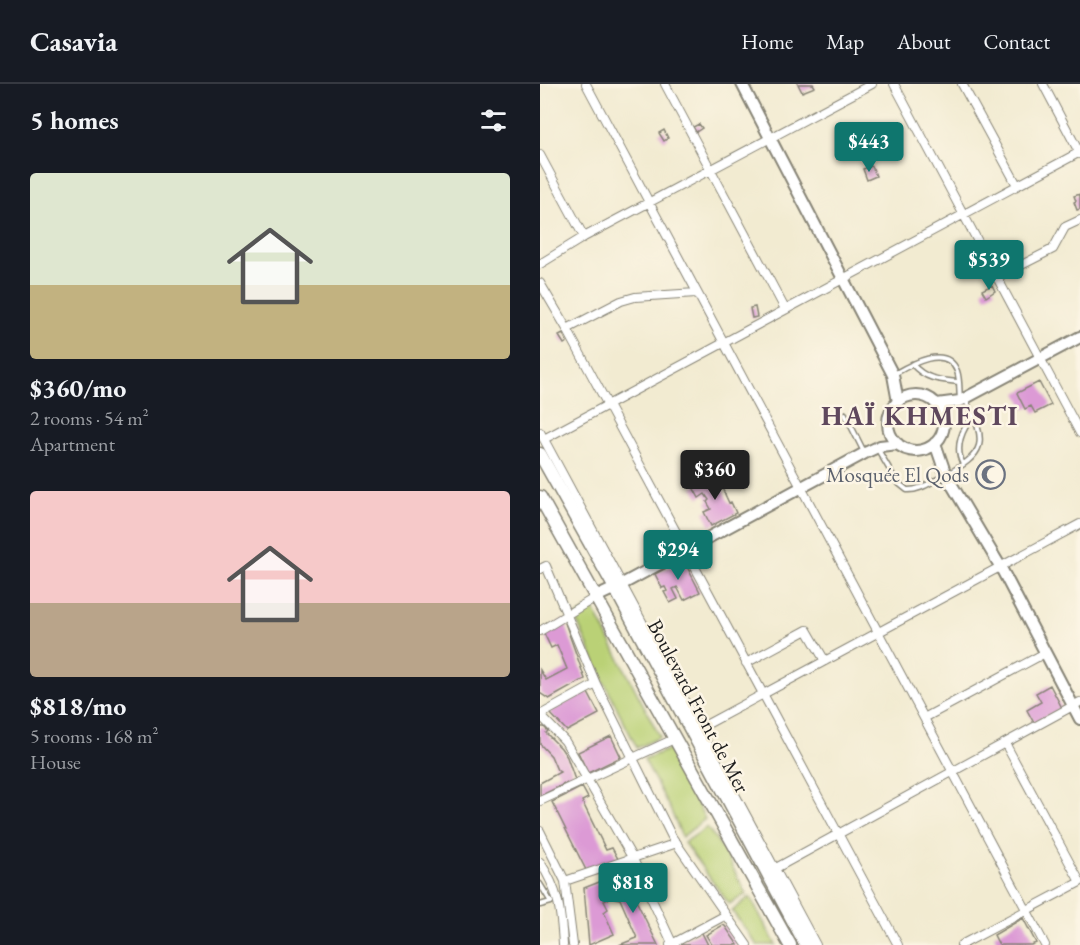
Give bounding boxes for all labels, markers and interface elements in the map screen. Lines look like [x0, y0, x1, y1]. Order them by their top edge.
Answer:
text: Casavia [30, 23, 118, 59]
text: Home [741, 28, 793, 55]
text: Map [826, 28, 864, 55]
text: About [897, 28, 950, 55]
text: Contact [983, 28, 1050, 55]
text: 5 homes [30, 103, 119, 137]
icon: filters [477, 104, 510, 137]
pin: $443 [833, 122, 905, 173]
text: $443 [849, 128, 889, 154]
icon: home [216, 212, 324, 320]
pin: $539 [953, 240, 1025, 291]
text: $539 [969, 246, 1009, 272]
text: $360/mo [30, 371, 126, 405]
district label: HAÏ KHMESTI [821, 398, 1019, 433]
text: 2 rooms · 54 m² [30, 405, 149, 431]
text: Apartment [30, 431, 115, 457]
pin: $360 [679, 450, 751, 501]
text: $360 [695, 456, 735, 482]
mosque icon: Mosquée El Qods [974, 458, 1006, 490]
place label: Mosquée El Qods [826, 461, 969, 489]
icon: home [216, 530, 324, 638]
pin: $294 [642, 530, 714, 581]
text: $294 [658, 536, 698, 562]
street label: Boulevard Front de Mer [642, 615, 756, 797]
text: $818/mo [30, 689, 126, 723]
text: 5 rooms · 168 m² [30, 723, 158, 749]
text: House [30, 749, 81, 775]
pin: $818 [597, 863, 669, 914]
text: $818 [613, 869, 653, 895]

